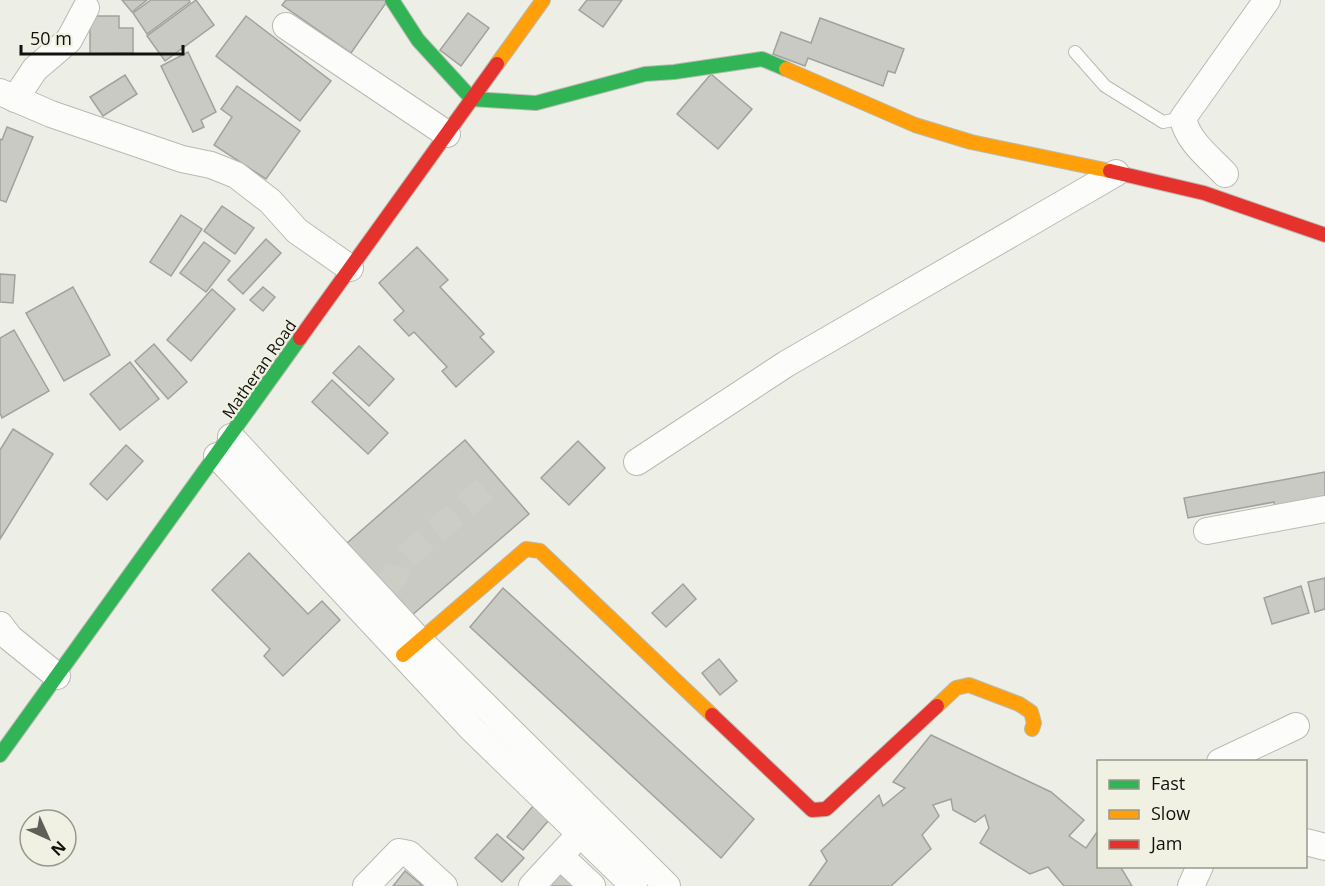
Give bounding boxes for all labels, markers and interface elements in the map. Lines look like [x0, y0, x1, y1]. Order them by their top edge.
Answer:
scale bar [21, 18, 183, 56]
text: 50 m [30, 26, 72, 50]
street label: Matheran Road [217, 315, 301, 423]
legend [1097, 760, 1307, 868]
text: Fast [1151, 771, 1185, 795]
text: Slow [1151, 801, 1190, 825]
north arrow [18, 808, 78, 868]
text: Jam [1149, 831, 1183, 855]
text: N [46, 836, 71, 861]

